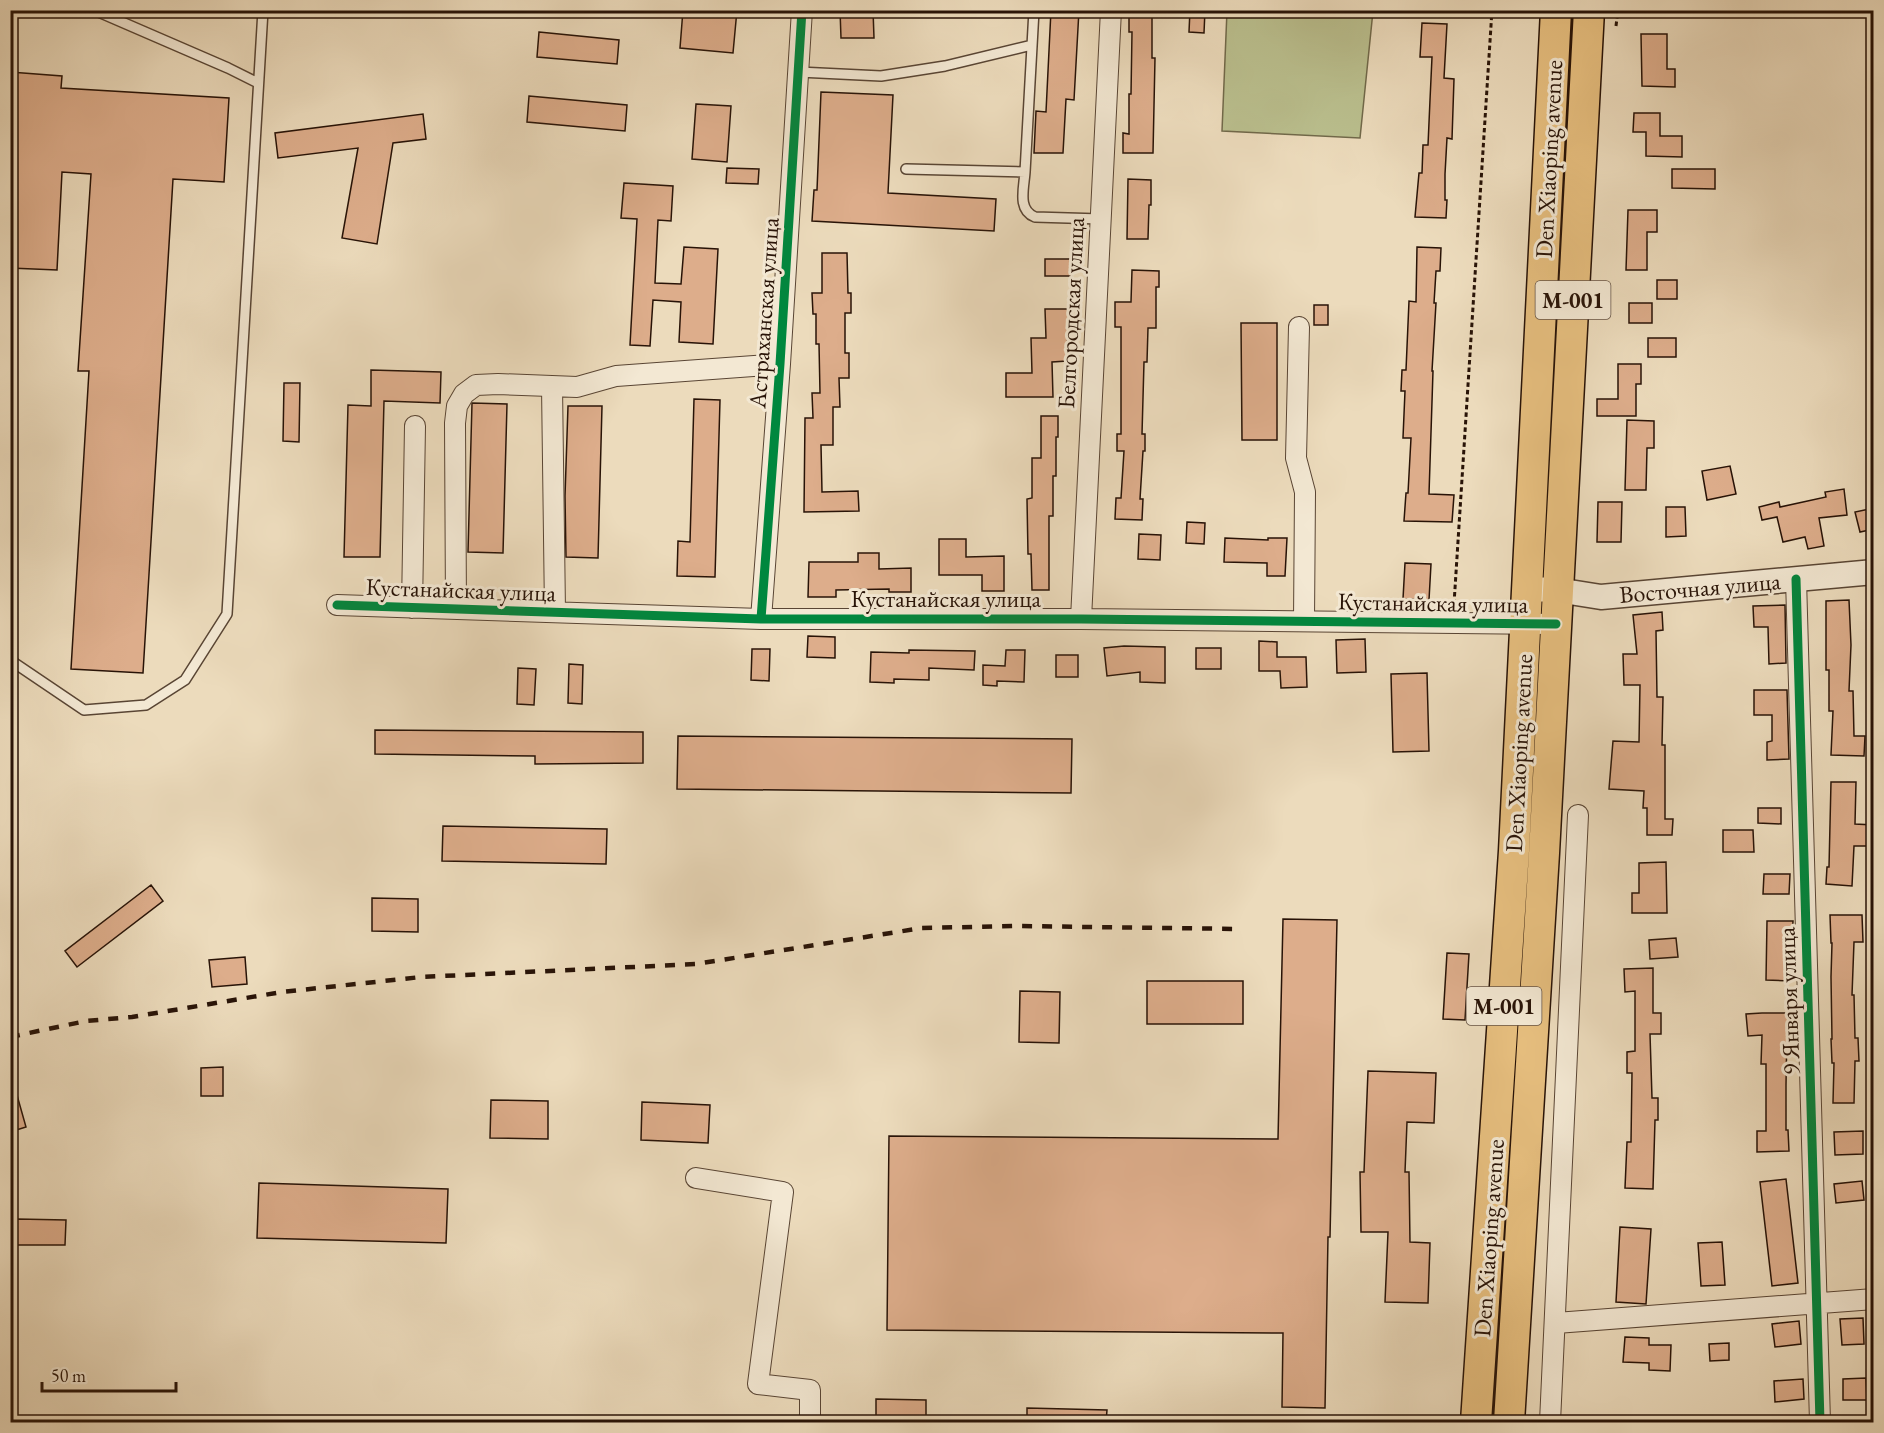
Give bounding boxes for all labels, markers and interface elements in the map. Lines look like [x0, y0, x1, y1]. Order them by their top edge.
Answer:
street label: Den Xiaoping avenue [1528, 59, 1569, 259]
street label: Астраханская улица [741, 216, 786, 411]
street label: Белгородская улица [1050, 216, 1091, 409]
road number: M-001 [1536, 281, 1610, 319]
street label: Восточная улица [1618, 565, 1782, 610]
street label: Кустанайская улица [365, 571, 557, 608]
street label: Кустанайская улица [851, 583, 1042, 614]
street label: Кустанайская улица [1338, 585, 1529, 620]
street label: Den Xiaoping avenue [1498, 653, 1539, 853]
street label: 9 Января улица [1770, 926, 1807, 1076]
road number: M-001 [1466, 987, 1541, 1025]
street label: Den Xiaoping avenue [1466, 1138, 1511, 1338]
scale bar [42, 1355, 176, 1393]
text: 50 m [51, 1364, 86, 1387]

